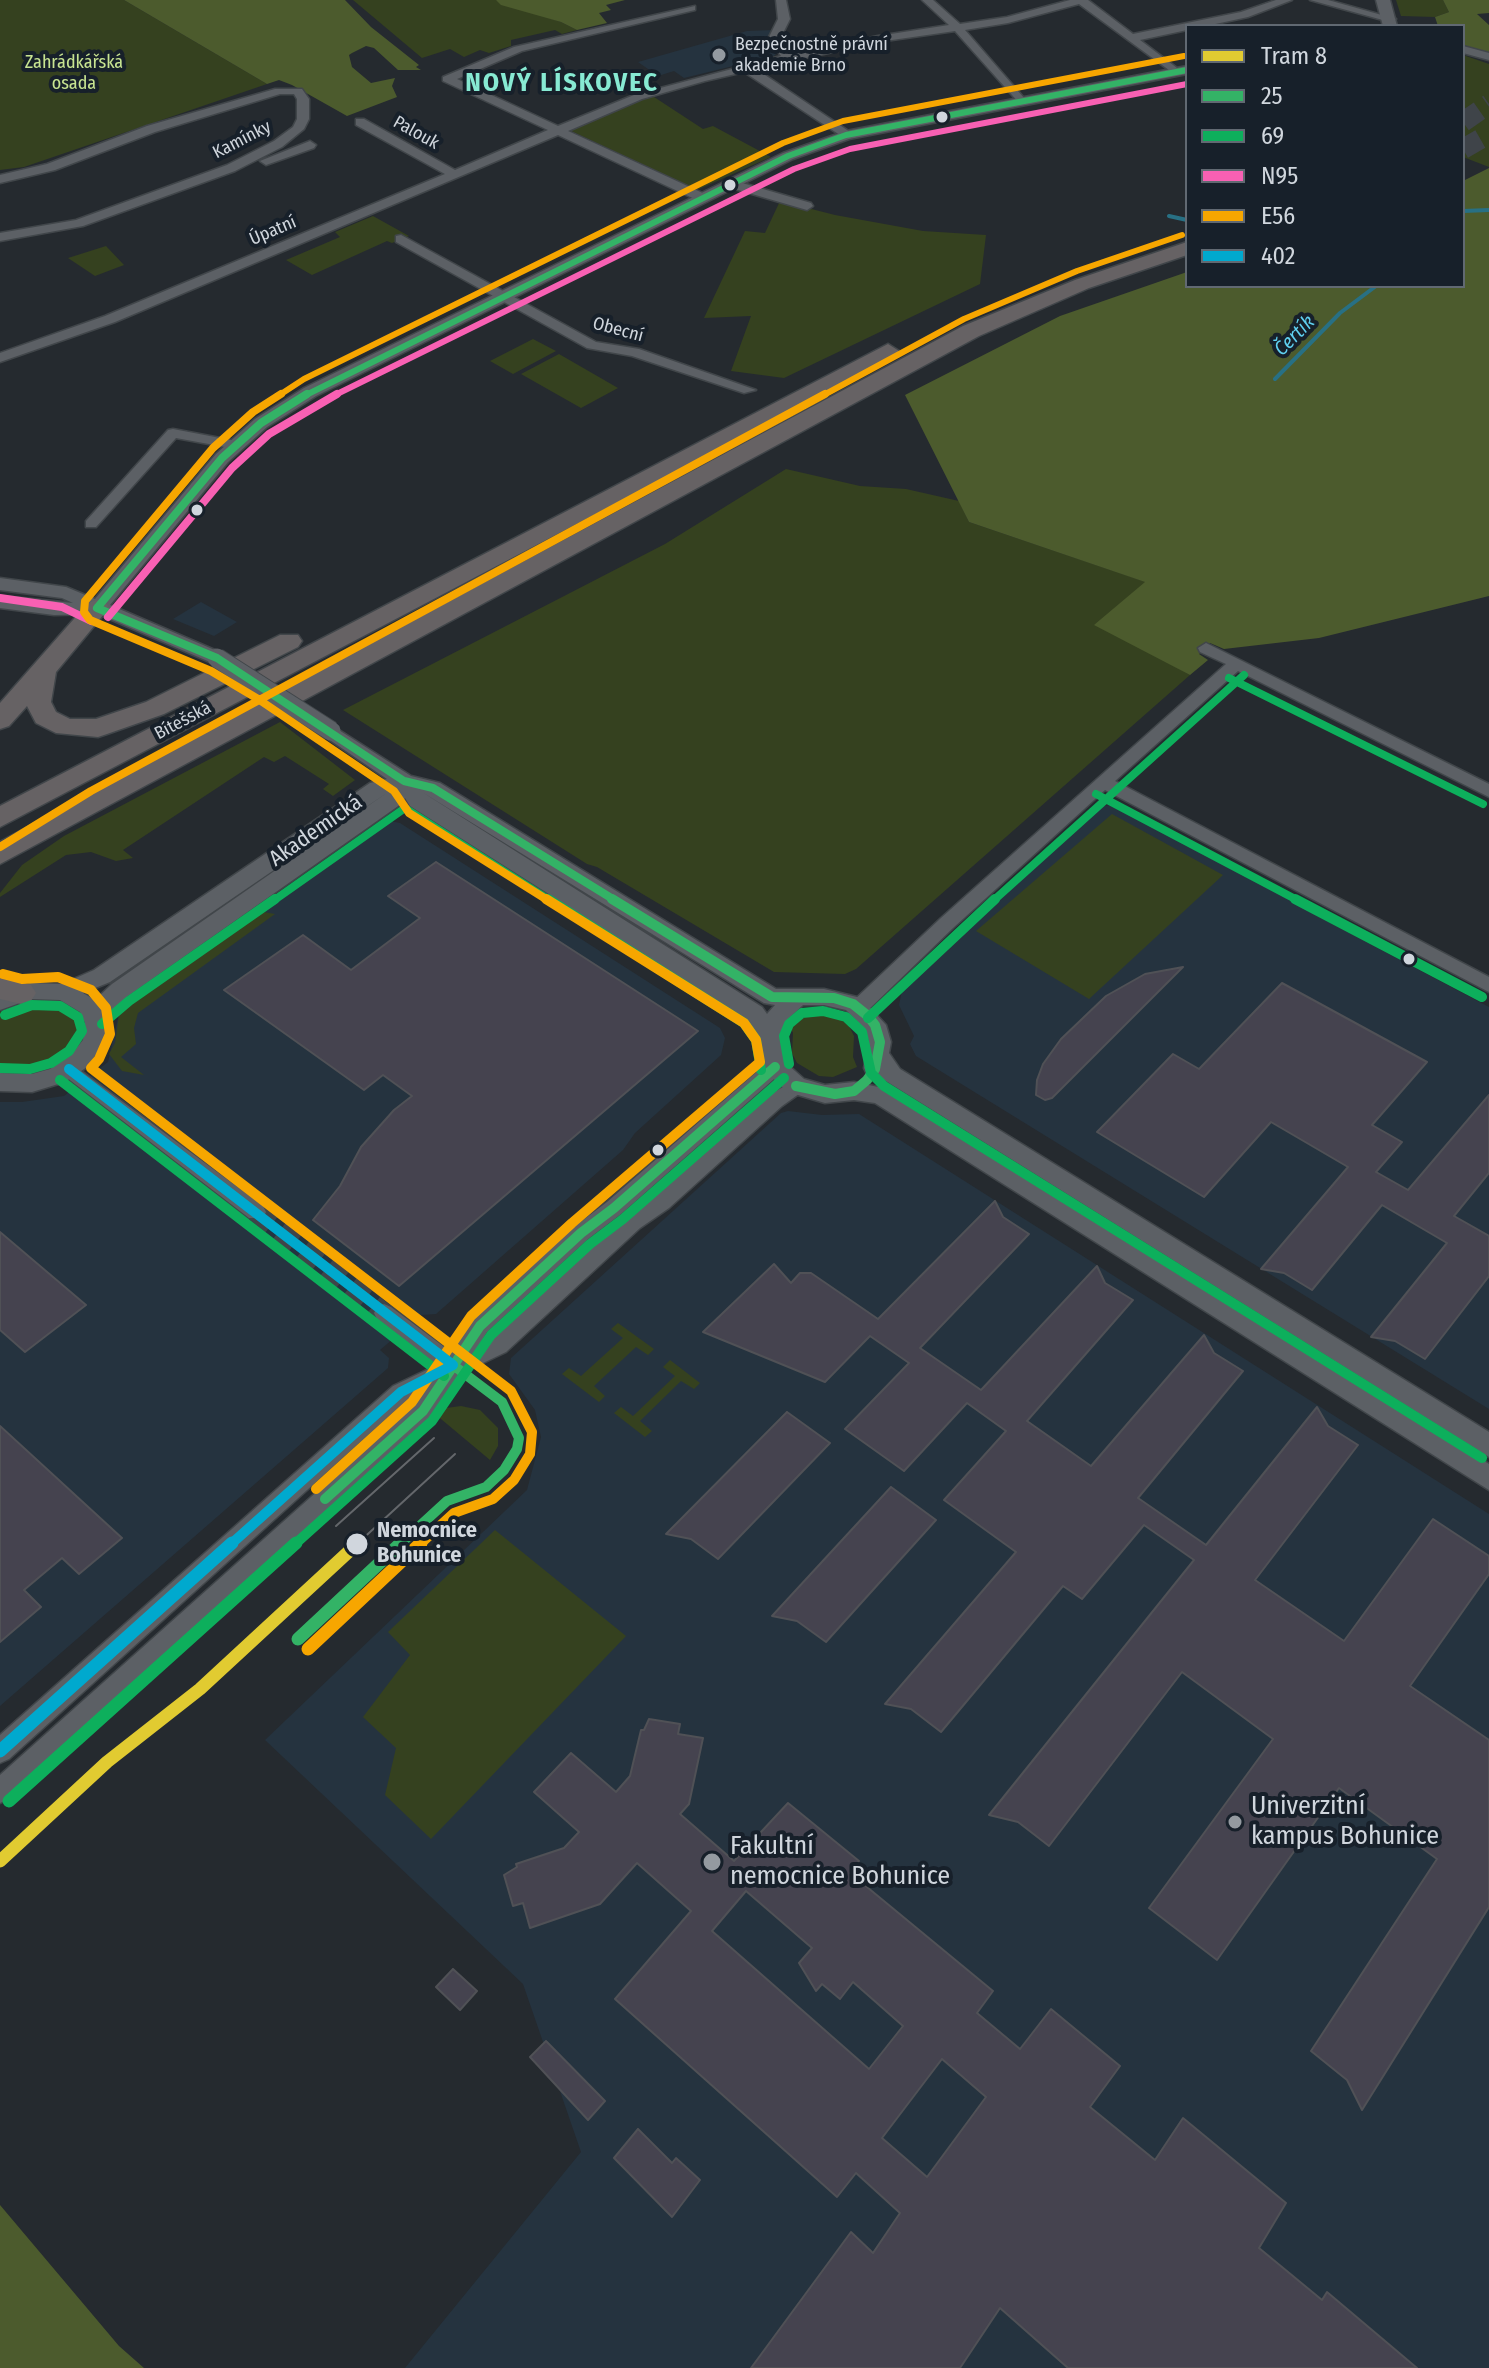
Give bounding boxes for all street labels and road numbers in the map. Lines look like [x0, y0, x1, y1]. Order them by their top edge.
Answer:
street label: Palouk [389, 112, 443, 154]
street label: Kamínky [209, 116, 275, 164]
street label: Úpatní [246, 212, 300, 250]
street label: Obecní [590, 313, 646, 347]
street label: Bítešská [151, 697, 215, 745]
street label: Akademická [264, 789, 368, 873]

